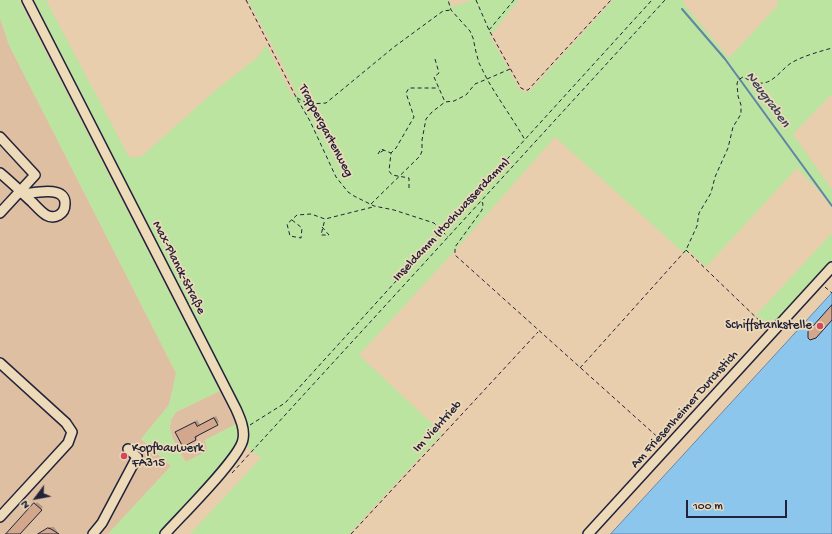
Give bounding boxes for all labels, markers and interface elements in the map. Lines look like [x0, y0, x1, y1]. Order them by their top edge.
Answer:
water label: Neugraben [741, 69, 793, 131]
street label: Trappergartenweg [294, 82, 356, 180]
street label: Inseldamm (Hochwasserdamm) [390, 155, 514, 285]
street label: Max-Planck-Straße [148, 219, 208, 317]
place label: Schiffstankstelle [725, 318, 812, 334]
marker: Schiffstankstelle [815, 321, 825, 331]
street label: Am Friesenheimer Durchstich [628, 348, 742, 472]
street label: Im Viehtrieb [410, 398, 466, 456]
place label: Kopfbauwerk FA315 [132, 441, 204, 472]
marker: Kopfbauwerk FA315 [119, 451, 129, 461]
north arrow [16, 478, 56, 518]
scale bar [688, 492, 789, 518]
text: N [19, 498, 33, 511]
text: 100 m [693, 500, 723, 514]

